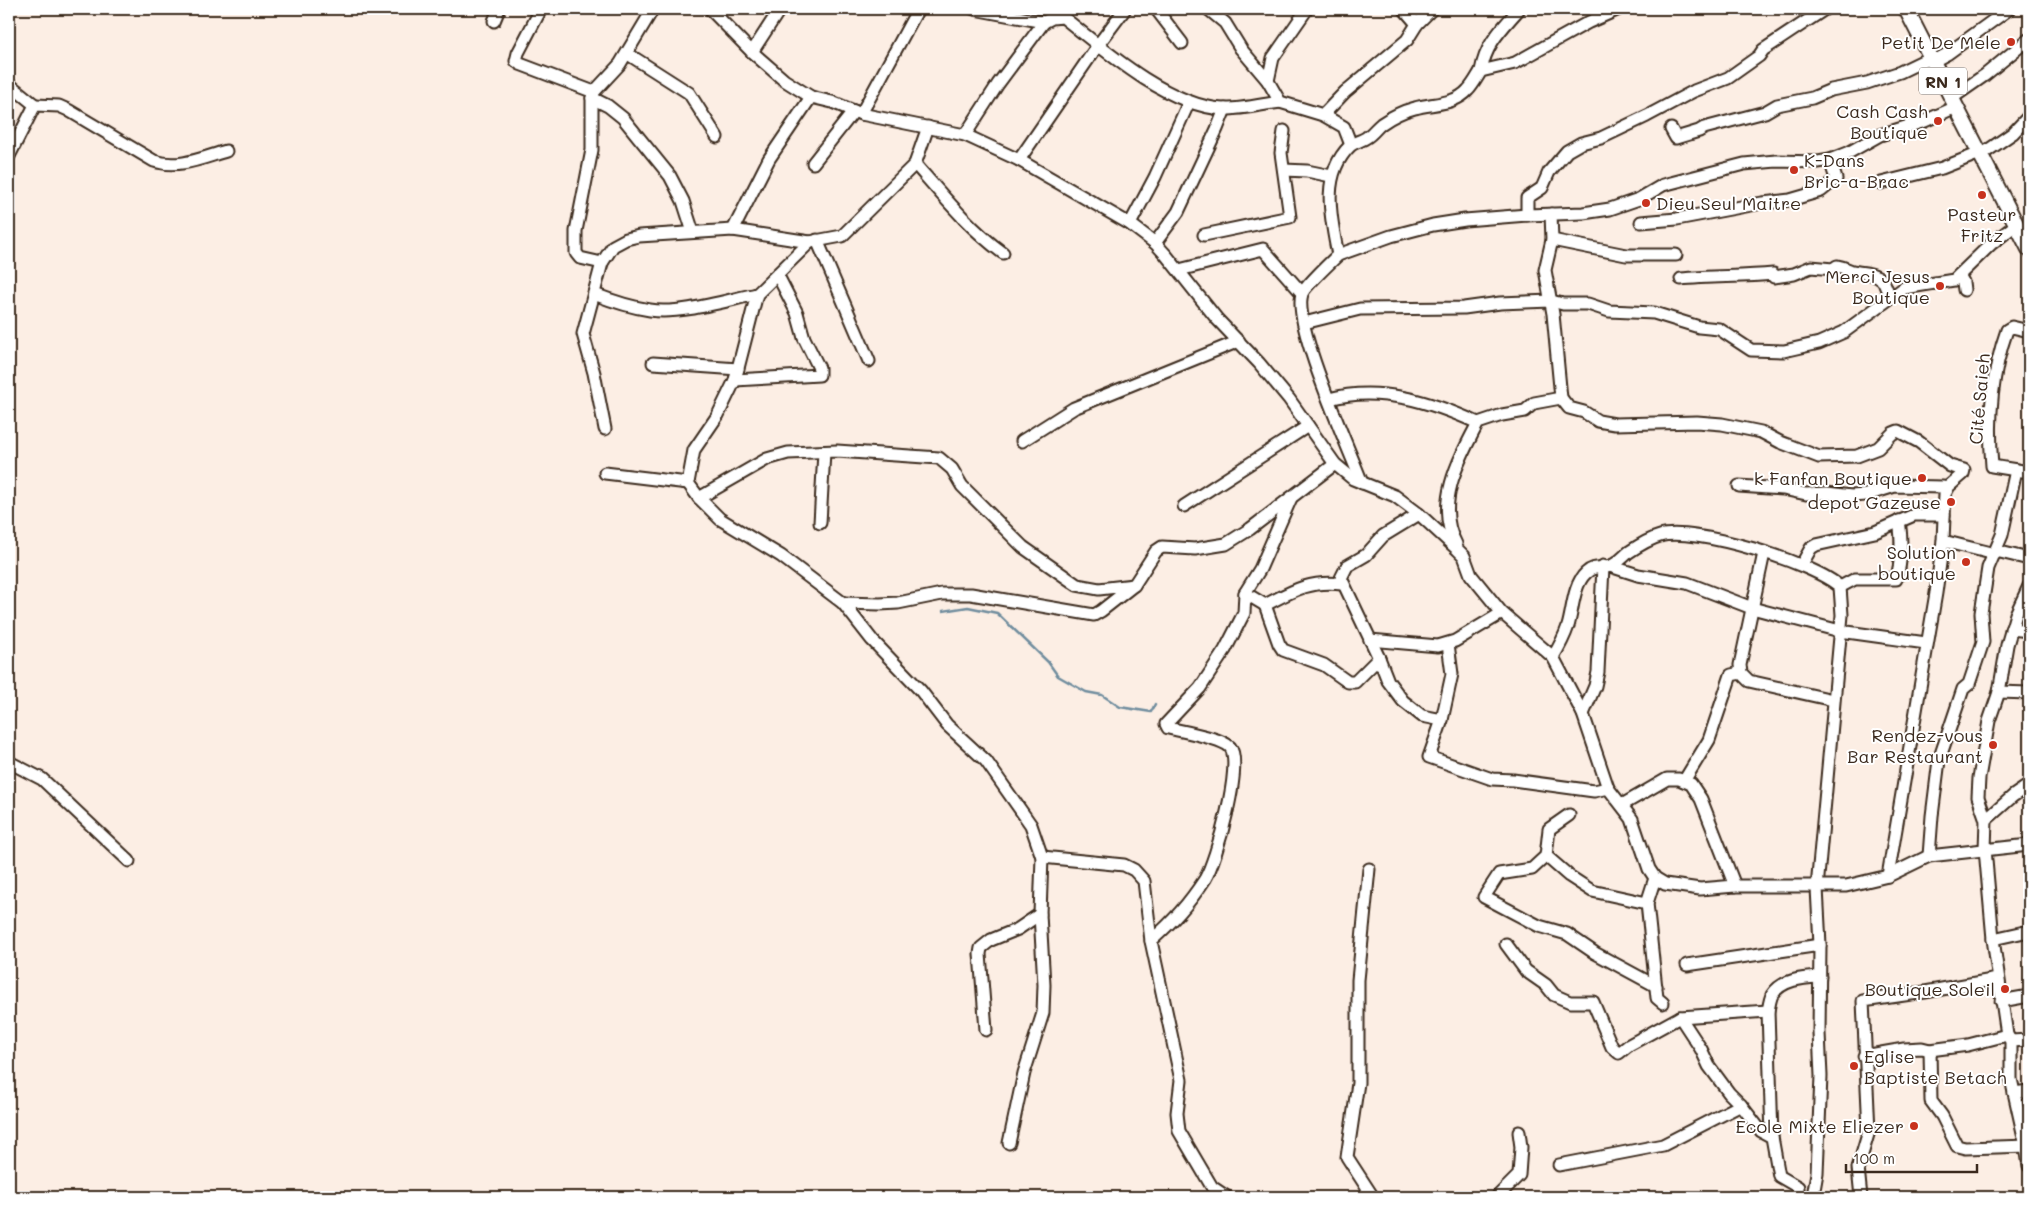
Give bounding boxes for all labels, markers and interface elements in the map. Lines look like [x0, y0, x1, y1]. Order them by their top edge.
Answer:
place label: Petit De Mele [1881, 30, 2001, 54]
marker: Petit De Mele [2005, 36, 2017, 48]
road number: RN 1 [1919, 68, 1967, 94]
place label: Cash Cash Boutique [1836, 99, 1928, 144]
marker: Cash Cash Boutique [1932, 115, 1944, 127]
place label: K-Dans Bric-a-Brac [1804, 148, 1909, 193]
marker: K-Dans Bric-a-Brac [1788, 164, 1800, 176]
marker: Pasteur Fritz [1976, 189, 1988, 201]
place label: Dieu Seul Maitre [1656, 191, 1801, 215]
marker: Dieu Seul Maitre [1640, 197, 1652, 209]
place label: Pasteur Fritz [1948, 202, 2016, 247]
place label: Merci Jesus Boutique [1825, 264, 1930, 309]
marker: Merci Jesus Boutique [1934, 280, 1946, 292]
street label: Cité Saieh [1963, 352, 1995, 446]
place label: k Fanfan Boutique [1754, 466, 1912, 490]
marker: k Fanfan Boutique [1916, 472, 1928, 484]
place label: depot Gazeuse [1808, 490, 1941, 514]
marker: depot Gazeuse [1945, 496, 1957, 508]
place label: Solution boutique [1878, 540, 1956, 585]
marker: Solution boutique [1960, 556, 1972, 568]
place label: Rendez-vous Bar Restaurant [1847, 723, 1983, 768]
marker: Rendez-vous Bar Restaurant [1987, 739, 1999, 751]
place label: B0utique Soleil [1865, 977, 1995, 1001]
marker: B0utique Soleil [1999, 983, 2011, 995]
place label: Eglise Baptiste Betach [1864, 1044, 2007, 1089]
marker: Eglise Baptiste Betach [1848, 1060, 1860, 1072]
place label: Ecole Mixte Eliezer [1736, 1114, 1904, 1138]
marker: Ecole Mixte Eliezer [1908, 1120, 1920, 1132]
scale bar [1846, 1141, 1977, 1173]
text: 100 m [1853, 1148, 1895, 1168]

